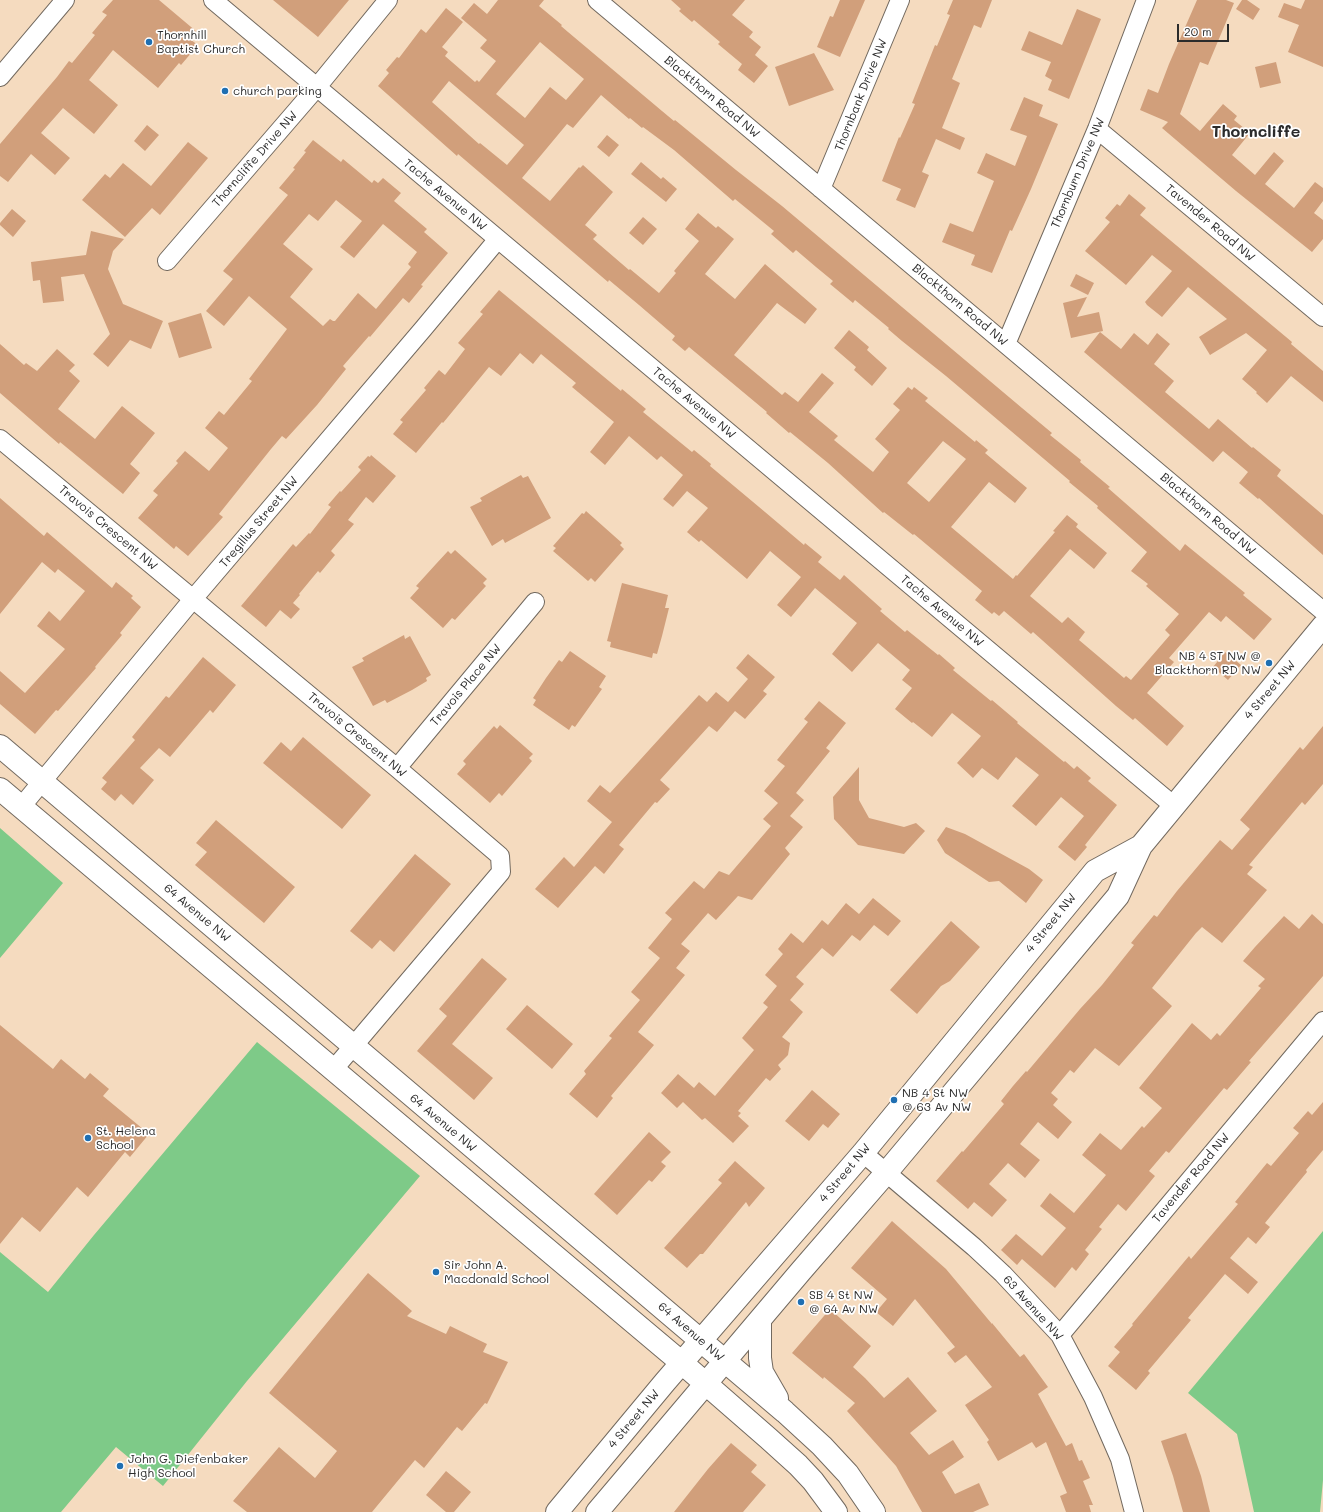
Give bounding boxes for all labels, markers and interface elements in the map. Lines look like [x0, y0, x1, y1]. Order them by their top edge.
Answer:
scale bar [1179, 16, 1231, 42]
text: 20 m [1184, 23, 1212, 39]
place label: Thornhill Baptist Church [157, 28, 245, 56]
marker: Thornhill Baptist Church [144, 37, 154, 47]
street label: Thornbank Drive NW [832, 37, 890, 153]
street label: Blackthorn Road NW [661, 53, 763, 141]
place label: church parking [233, 84, 322, 98]
marker: church parking [220, 86, 230, 96]
street label: Thorncliffe Drive NW [209, 108, 301, 210]
street label: Thornburn Drive NW [1048, 115, 1108, 231]
district label: Thorncliffe [1212, 122, 1300, 142]
street label: Tache Avenue NW [401, 156, 489, 234]
street label: Tavender Road NW [1162, 181, 1258, 265]
street label: Blackthorn Road NW [909, 261, 1011, 349]
street label: Tache Avenue NW [650, 364, 738, 442]
street label: Blackthorn Road NW [1157, 470, 1259, 558]
street label: Tregillus Street NW [217, 474, 301, 570]
street label: Travois Crescent NW [56, 482, 160, 574]
street label: Tache Avenue NW [898, 572, 986, 650]
street label: Travois Place NW [428, 641, 504, 729]
place label: NB 4 ST NW @ Blackthorn RD NW [1155, 649, 1261, 677]
street label: 4 Street NW [1241, 658, 1299, 722]
marker: NB 4 ST NW @ Blackthorn RD NW [1264, 658, 1274, 668]
street label: Travois Crescent NW [305, 689, 409, 781]
street label: 64 Avenue NW [161, 881, 233, 945]
street label: 4 Street NW [1023, 890, 1079, 956]
place label: NB 4 St NW @ 63 Av NW [902, 1086, 971, 1114]
street label: 64 Avenue NW [407, 1091, 479, 1155]
marker: NB 4 St NW @ 63 Av NW [889, 1095, 899, 1105]
place label: St. Helena School [96, 1124, 156, 1152]
street label: Tavender Road NW [1149, 1130, 1233, 1226]
marker: St. Helena School [83, 1133, 93, 1143]
street label: 4 Street NW [816, 1141, 874, 1205]
place label: Sir John A. Macdonald School [444, 1258, 549, 1286]
marker: Sir John A. Macdonald School [431, 1267, 441, 1277]
street label: 63 Avenue NW [1000, 1272, 1066, 1344]
place label: SB 4 St NW @ 64 Av NW [809, 1288, 878, 1316]
marker: SB 4 St NW @ 64 Av NW [796, 1297, 806, 1307]
street label: 64 Avenue NW [655, 1299, 727, 1365]
street label: 4 Street NW [605, 1387, 663, 1451]
place label: John G. Diefenbaker High School [128, 1452, 248, 1480]
marker: John G. Diefenbaker High School [115, 1461, 125, 1471]

